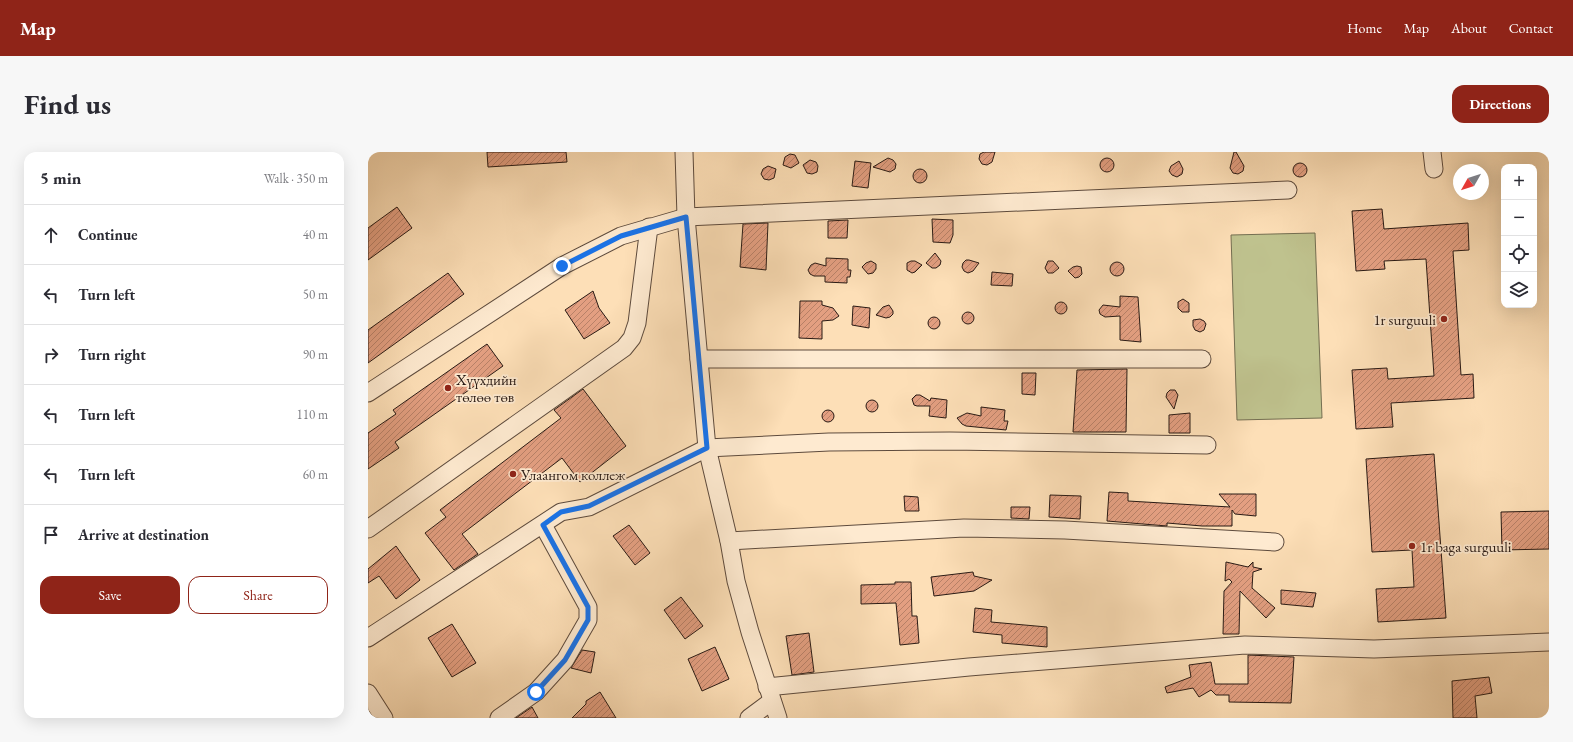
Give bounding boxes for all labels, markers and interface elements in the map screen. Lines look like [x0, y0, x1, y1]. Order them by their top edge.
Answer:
text: Map [20, 16, 56, 41]
text: Home [1347, 19, 1382, 37]
text: Map [1404, 19, 1429, 37]
text: About [1451, 19, 1487, 37]
text: Contact [1509, 19, 1553, 37]
button: Directions [1452, 85, 1549, 123]
text: Find us [24, 86, 111, 122]
north arrow [1453, 164, 1489, 200]
map controls [1501, 164, 1537, 308]
button: + [1501, 164, 1537, 200]
text: 5 min [40, 167, 81, 189]
text: Walk · 350 m [264, 170, 328, 187]
button: − [1501, 200, 1537, 236]
icon: ahead [40, 224, 62, 246]
text: Continue [78, 225, 138, 244]
text: 40 m [303, 226, 328, 243]
button: locate [1501, 236, 1537, 272]
route end [553, 257, 571, 275]
button: layers [1501, 272, 1537, 308]
icon: left [40, 284, 62, 306]
text: Turn left [78, 285, 135, 304]
text: 50 m [303, 286, 328, 303]
place label: 1r surguuli [1373, 310, 1436, 329]
marker: 1r surguuli [1439, 314, 1449, 324]
icon: right [40, 344, 62, 366]
text: Turn right [78, 345, 146, 364]
text: 90 m [303, 346, 328, 363]
place label: Хүүхдийн төлөө төв [455, 370, 517, 406]
marker: Хүүхдийн төлөө төв [443, 383, 453, 393]
icon: left [40, 404, 62, 426]
text: Turn left [78, 405, 135, 424]
text: 110 m [297, 406, 328, 423]
icon: left [40, 464, 62, 486]
text: Turn left [78, 465, 135, 484]
place label: Улаангом коллеж [520, 465, 626, 484]
text: 60 m [303, 466, 328, 483]
marker: Улаангом коллеж [508, 469, 518, 479]
icon: arrive [40, 524, 62, 546]
text: Arrive at destination [78, 525, 209, 544]
place label: 1r baga surguuli [1420, 537, 1512, 556]
marker: 1r baga surguuli [1407, 541, 1417, 551]
button: Save [40, 576, 180, 614]
button: Share [188, 576, 328, 614]
route start [527, 683, 545, 701]

